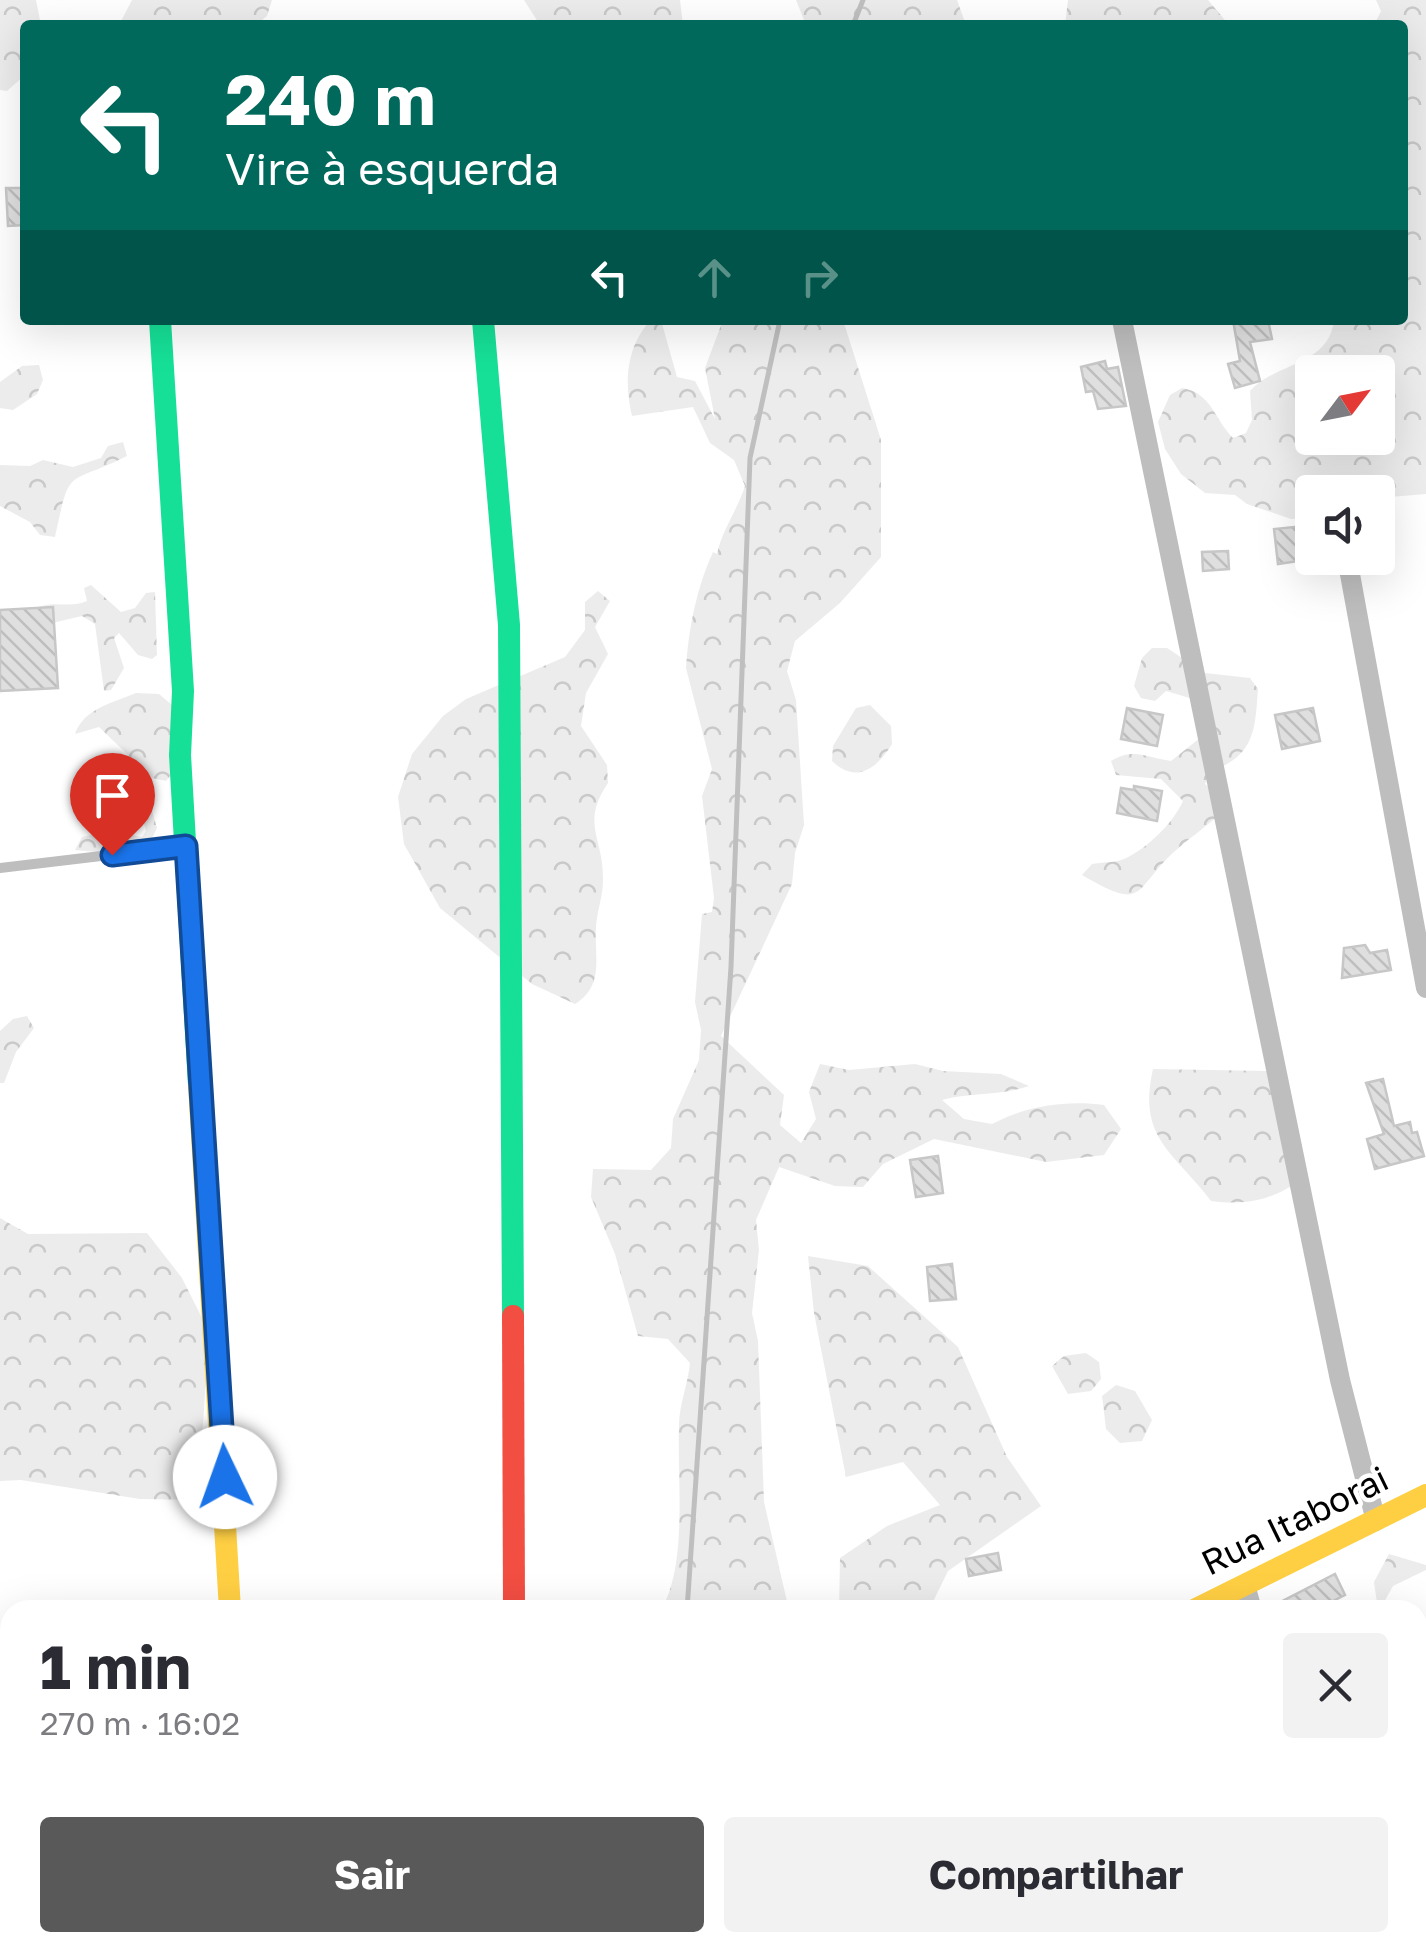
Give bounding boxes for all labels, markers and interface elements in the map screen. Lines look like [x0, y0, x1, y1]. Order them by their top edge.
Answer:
text: 240 m [225, 56, 436, 140]
icon: left [60, 60, 190, 190]
text: Vire à esquerda [225, 141, 560, 195]
icon: left [582, 250, 637, 305]
icon: ahead [687, 250, 742, 305]
icon: right [792, 250, 847, 305]
north arrow [1295, 355, 1395, 455]
map controls [1295, 355, 1395, 575]
button: sound [1295, 475, 1395, 575]
pin [70, 753, 155, 856]
icon: arrive [85, 768, 140, 823]
position arrow [173, 1425, 277, 1529]
street label: Rua Itaborai [1194, 1457, 1395, 1583]
text: 1 min [40, 1630, 191, 1702]
button: close [1283, 1633, 1388, 1738]
text: 270 m · 16:02 [40, 1704, 240, 1742]
button: Sair [40, 1817, 704, 1932]
button: Compartilhar [724, 1817, 1388, 1932]

